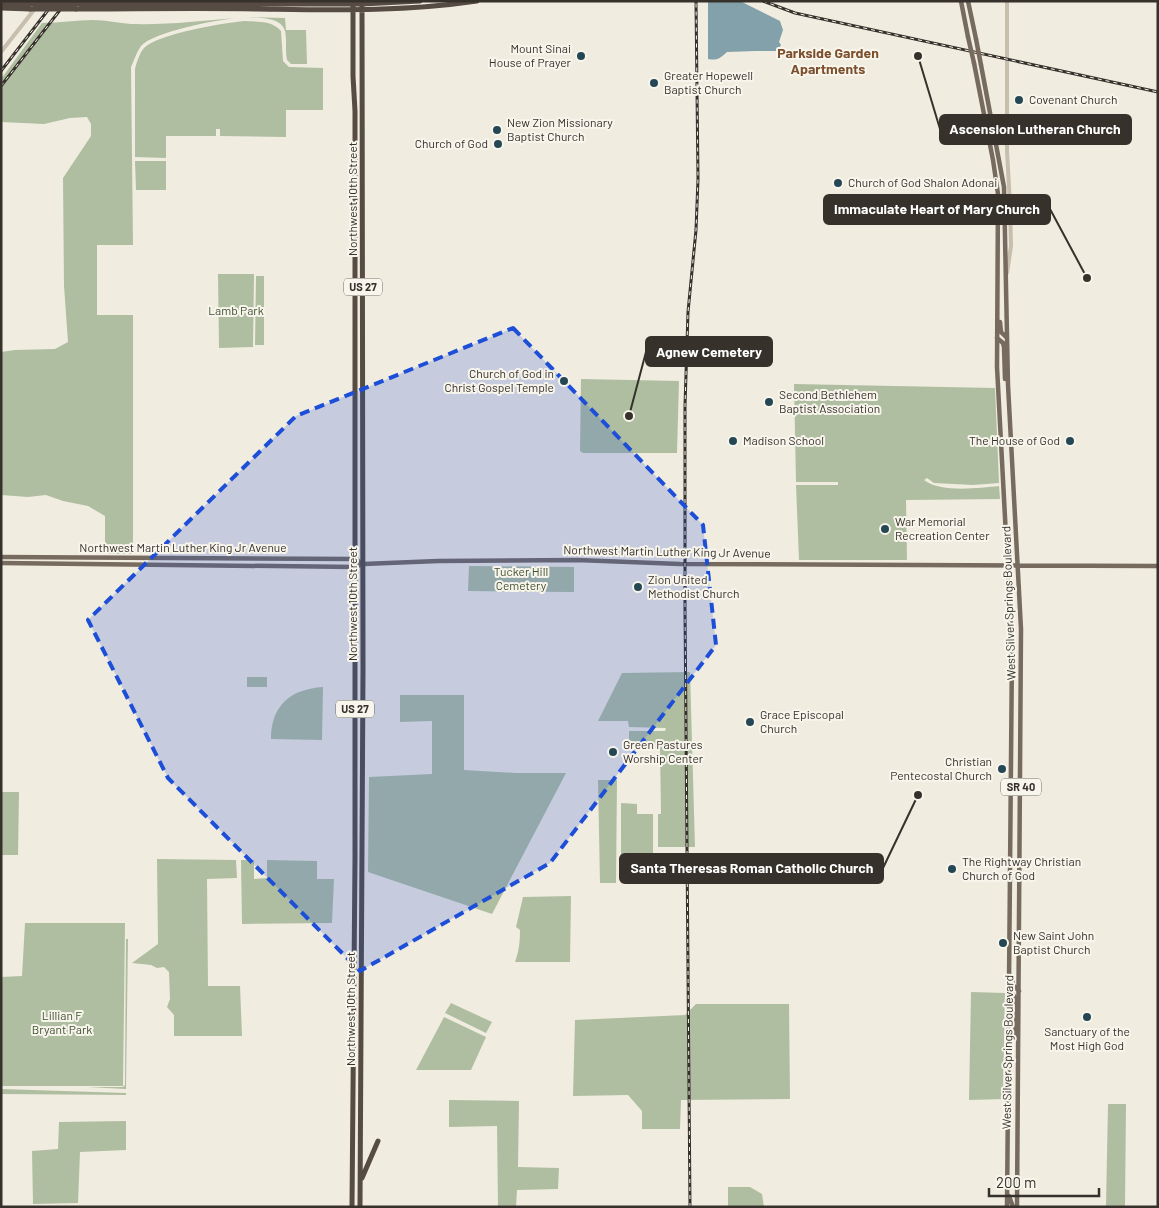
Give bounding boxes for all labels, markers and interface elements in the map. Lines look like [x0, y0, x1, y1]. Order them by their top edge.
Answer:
place label: Mount Sinai House of Prayer [489, 41, 572, 69]
district label: Parkside Garden Apartments [777, 44, 879, 77]
marker: Mount Sinai House of Prayer [575, 50, 587, 62]
place label: Greater Hopewell Baptist Church [664, 68, 753, 96]
marker: Greater Hopewell Baptist Church [648, 77, 660, 89]
place label: Covenant Church [1029, 92, 1118, 106]
marker: Covenant Church [1013, 94, 1025, 106]
place label: New Zion Missionary Baptist Church [507, 115, 613, 143]
callout: Ascension Lutheran Church [940, 115, 1131, 144]
text: Ascension Lutheran Church [949, 120, 1121, 137]
marker: New Zion Missionary Baptist Church [491, 124, 503, 136]
place label: Church of God [415, 136, 488, 150]
marker: Church of God [492, 138, 504, 150]
street label: Northwest 10th Street [345, 142, 359, 256]
place label: Church of God Shalon Adonai [848, 175, 997, 189]
marker: Church of God Shalon Adonai [832, 177, 844, 189]
callout: Immaculate Heart of Mary Church [824, 195, 1050, 224]
text: Immaculate Heart of Mary Church [834, 200, 1040, 217]
road number: US 27 [344, 278, 382, 296]
park label: Lamb Park [208, 303, 264, 317]
callout: Agnew Cemetery [646, 337, 772, 366]
text: Agnew Cemetery [656, 343, 762, 360]
place label: Church of God in Christ Gospel Temple [444, 366, 554, 394]
marker: Church of God in Christ Gospel Temple [558, 375, 570, 387]
place label: Second Bethlehem Baptist Association [779, 387, 880, 415]
marker: Second Bethlehem Baptist Association [763, 396, 775, 408]
place label: Madison School [743, 433, 824, 447]
place label: The House of God [969, 433, 1060, 447]
marker: Madison School [727, 435, 739, 447]
marker: The House of God [1064, 435, 1076, 447]
place label: War Memorial Recreation Center [895, 514, 990, 542]
marker: War Memorial Recreation Center [879, 523, 891, 535]
street label: West Silver Springs Boulevard [998, 526, 1018, 680]
street label: Northwest Martin Luther King Jr Avenue [79, 540, 287, 554]
street label: Northwest Martin Luther King Jr Avenue [563, 542, 771, 560]
street label: Northwest 10th Street [345, 547, 359, 661]
park label: Tucker Hill Cemetery [494, 564, 548, 592]
place label: Zion United Methodist Church [648, 572, 740, 600]
marker: Zion United Methodist Church [632, 581, 644, 593]
road number: US 27 [336, 701, 374, 718]
place label: Grace Episcopal Church [760, 707, 844, 735]
marker: Grace Episcopal Church [744, 716, 756, 728]
place label: Green Pastures Worship Center [623, 737, 704, 765]
marker: Green Pastures Worship Center [607, 746, 619, 758]
place label: Christian Pentecostal Church [890, 754, 992, 782]
marker: Christian Pentecostal Church [996, 763, 1008, 775]
road number: SR 40 [1001, 779, 1041, 796]
callout: Santa Theresas Roman Catholic Church [620, 854, 883, 883]
place label: The Rightway Christian Church of God [962, 854, 1081, 882]
text: Santa Theresas Roman Catholic Church [631, 859, 873, 876]
marker: The Rightway Christian Church of God [946, 863, 958, 875]
place label: New Saint John Baptist Church [1013, 928, 1094, 956]
marker: New Saint John Baptist Church [997, 937, 1009, 949]
street label: Northwest 10th Street [343, 952, 357, 1066]
street label: West Silver Springs Boulevard [999, 975, 1015, 1129]
park label: Lillian F Bryant Park [32, 1008, 92, 1036]
marker: Sanctuary of the Most High God [1081, 1011, 1093, 1023]
place label: Sanctuary of the Most High God [1044, 1024, 1130, 1052]
scale bar [989, 1166, 1099, 1198]
text: 200 m [996, 1173, 1036, 1191]

